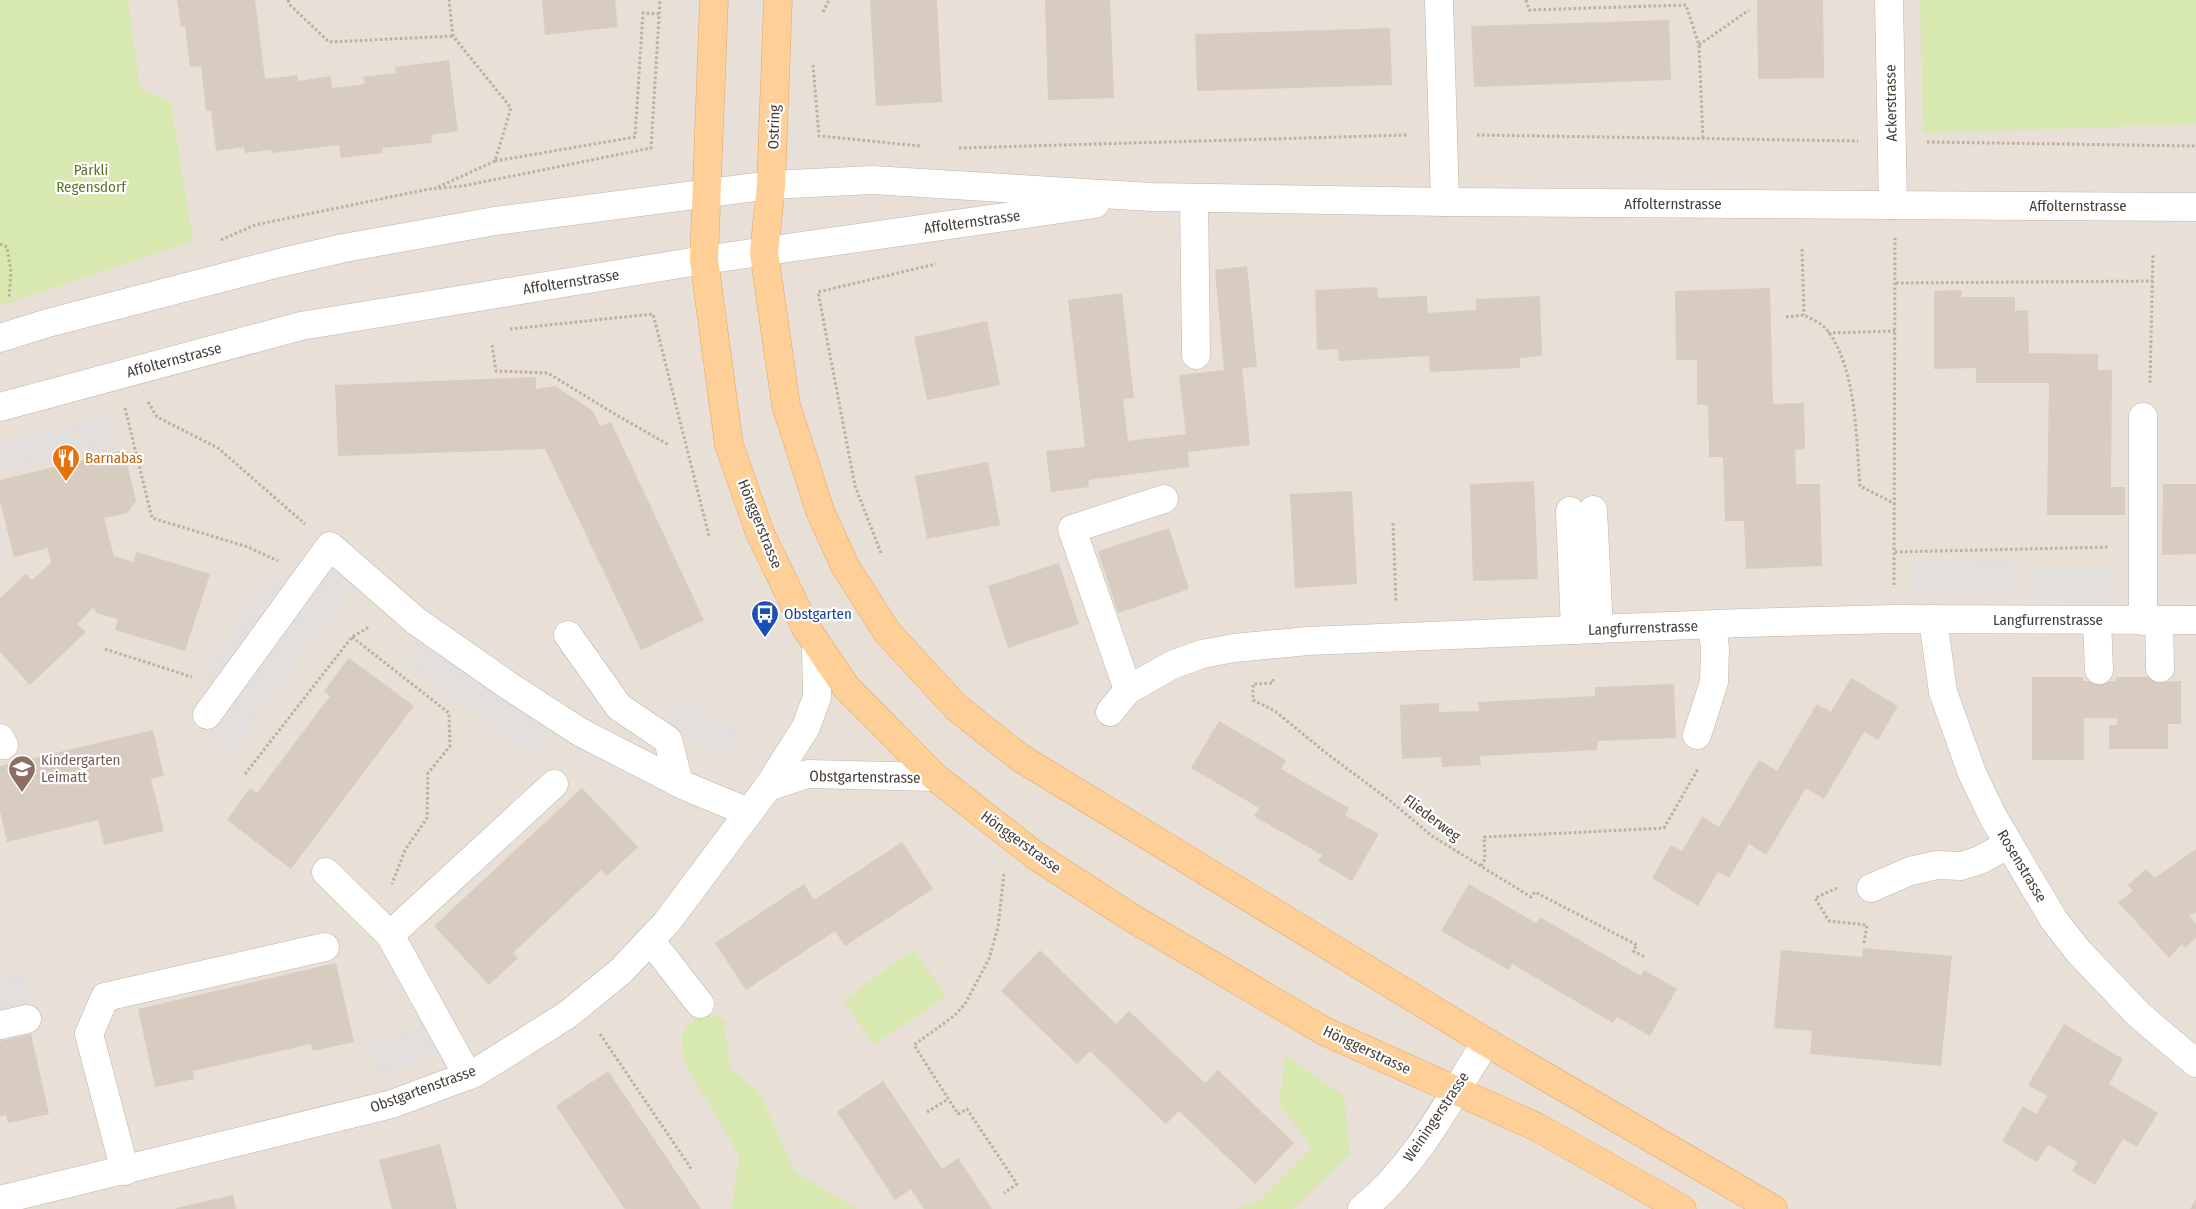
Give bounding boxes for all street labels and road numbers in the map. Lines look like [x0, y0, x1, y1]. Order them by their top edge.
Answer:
street label: Ackerstrasse [1881, 64, 1901, 142]
street label: Ostring [764, 104, 784, 150]
street label: Affolternstrasse [1624, 195, 1722, 213]
street label: Affolternstrasse [2029, 197, 2127, 215]
street label: Affolternstrasse [923, 206, 1021, 238]
street label: Affolternstrasse [521, 265, 621, 299]
street label: Affolternstrasse [125, 339, 223, 381]
street label: Hönggerstrasse [734, 477, 786, 571]
street label: Langfurrenstrasse [1993, 611, 2103, 629]
street label: Langfurrenstrasse [1588, 617, 1698, 639]
street label: Obstgartenstrasse [809, 767, 921, 787]
street label: Fliederweg [1400, 791, 1464, 845]
street label: Hönggerstrasse [977, 807, 1065, 877]
street label: Rosenstrasse [1993, 827, 2051, 905]
street label: Hönggerstrasse [1320, 1022, 1414, 1078]
street label: Obstgartenstrasse [368, 1062, 478, 1116]
street label: Weiningerstrasse [1399, 1069, 1473, 1165]

